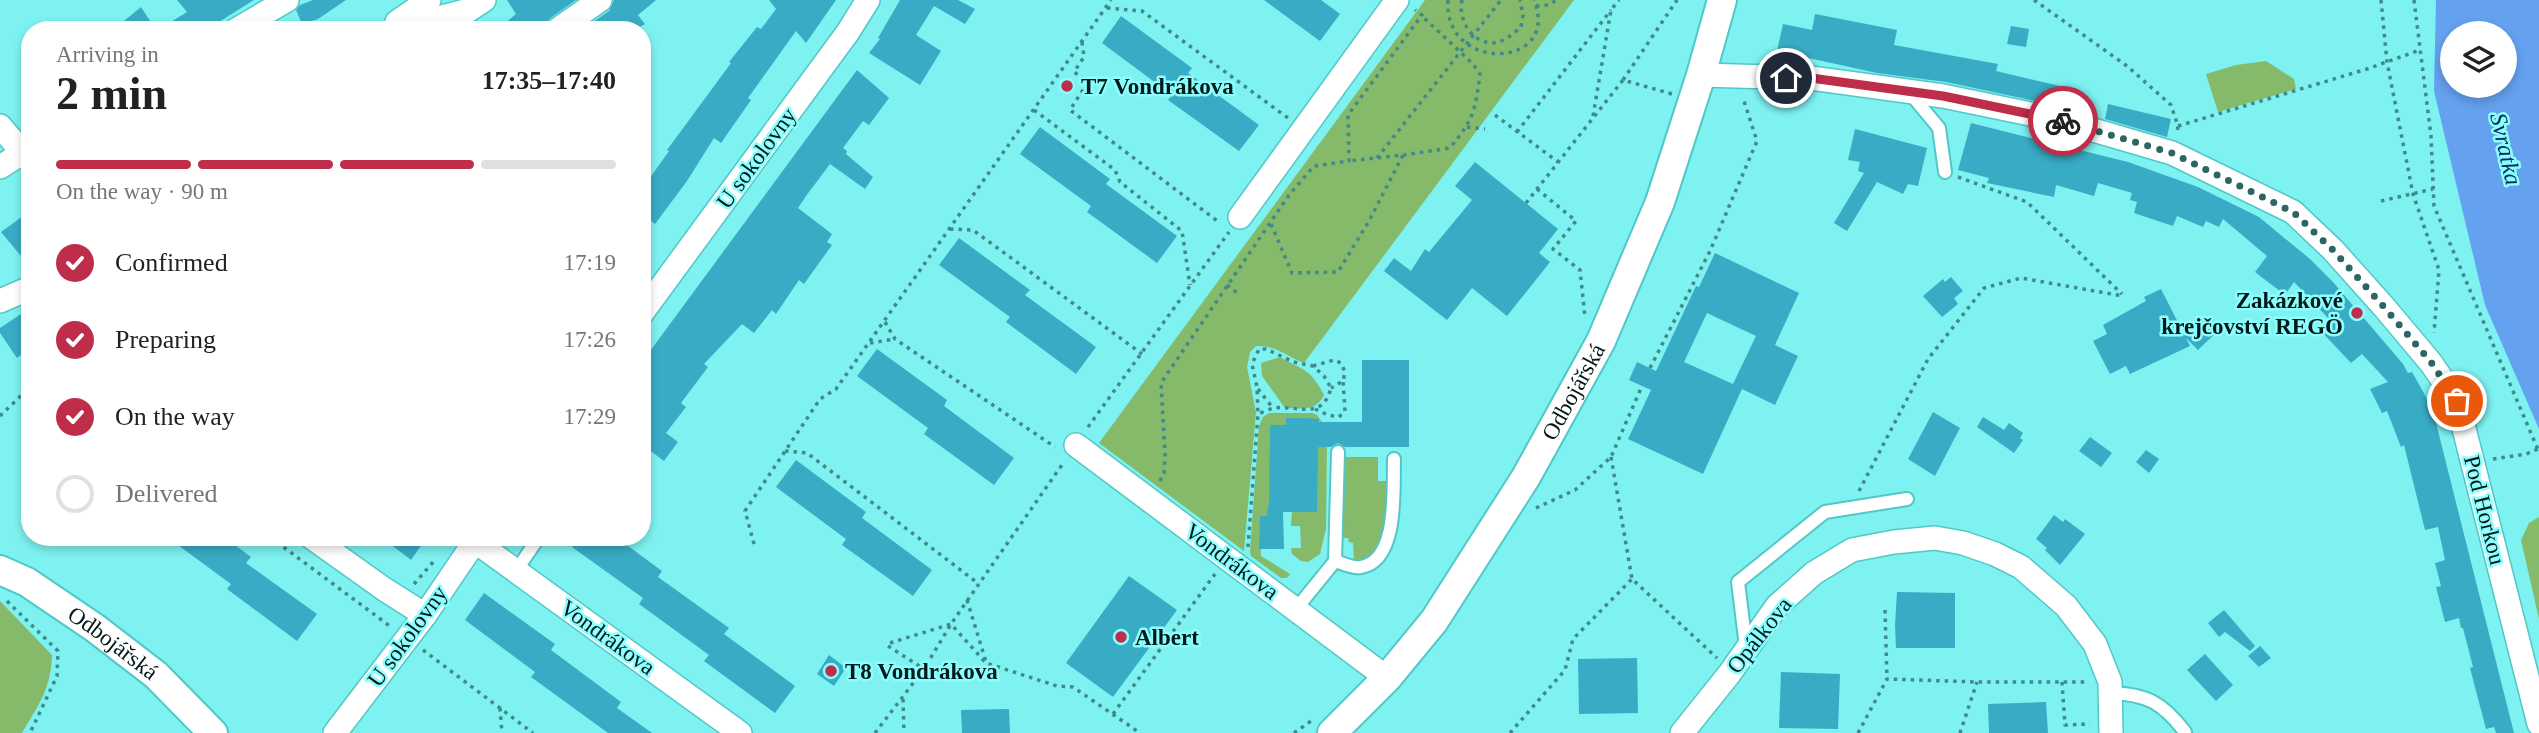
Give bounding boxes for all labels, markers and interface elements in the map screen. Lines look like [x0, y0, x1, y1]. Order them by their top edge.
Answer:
map controls [2440, 21, 2517, 98]
button: layers [2440, 21, 2517, 98]
text: Arriving in [56, 42, 159, 67]
pin [1756, 48, 1816, 108]
icon: home [1767, 59, 1805, 97]
text: 17:35–17:40 [482, 66, 616, 95]
text: 2 min [56, 68, 167, 119]
place label: T7 Vondrákova [1081, 74, 1234, 99]
marker: T7 Vondrákova [1059, 78, 1075, 94]
courier [2028, 86, 2098, 156]
icon: bike [2044, 102, 2082, 140]
street label: U sokolovny [712, 103, 802, 213]
water label: Svratka [2485, 110, 2527, 188]
text: On the way · 90 m [56, 179, 228, 204]
icon: check [56, 244, 94, 282]
text: Confirmed [115, 248, 228, 277]
text: 17:19 [564, 250, 616, 275]
place label: Zakázkové krejčovství REGÖ [2161, 288, 2343, 339]
marker: Zakázkové krejčovství REGÖ [2349, 305, 2365, 321]
icon: check [56, 321, 94, 359]
text: Preparing [115, 325, 216, 354]
text: 17:26 [564, 327, 616, 352]
street label: Odbojářská [1537, 339, 1610, 444]
pin [2427, 371, 2487, 431]
icon: bag [2438, 382, 2476, 420]
icon: check [56, 398, 94, 436]
text: On the way [115, 402, 235, 431]
text: 17:29 [564, 404, 616, 429]
street label: Pod Horkou [2459, 453, 2510, 568]
text: Delivered [115, 479, 218, 508]
street label: Vondrákova [1180, 518, 1283, 605]
street label: U sokolovny [363, 581, 453, 691]
street label: Opálkova [1722, 592, 1797, 678]
street label: Vondrákova [556, 595, 660, 680]
street label: Odbojářská [63, 601, 163, 685]
place label: Albert [1135, 625, 1199, 650]
marker: Albert [1113, 629, 1129, 645]
place label: T8 Vondrákova [845, 659, 998, 684]
marker: T8 Vondrákova [823, 663, 839, 679]

